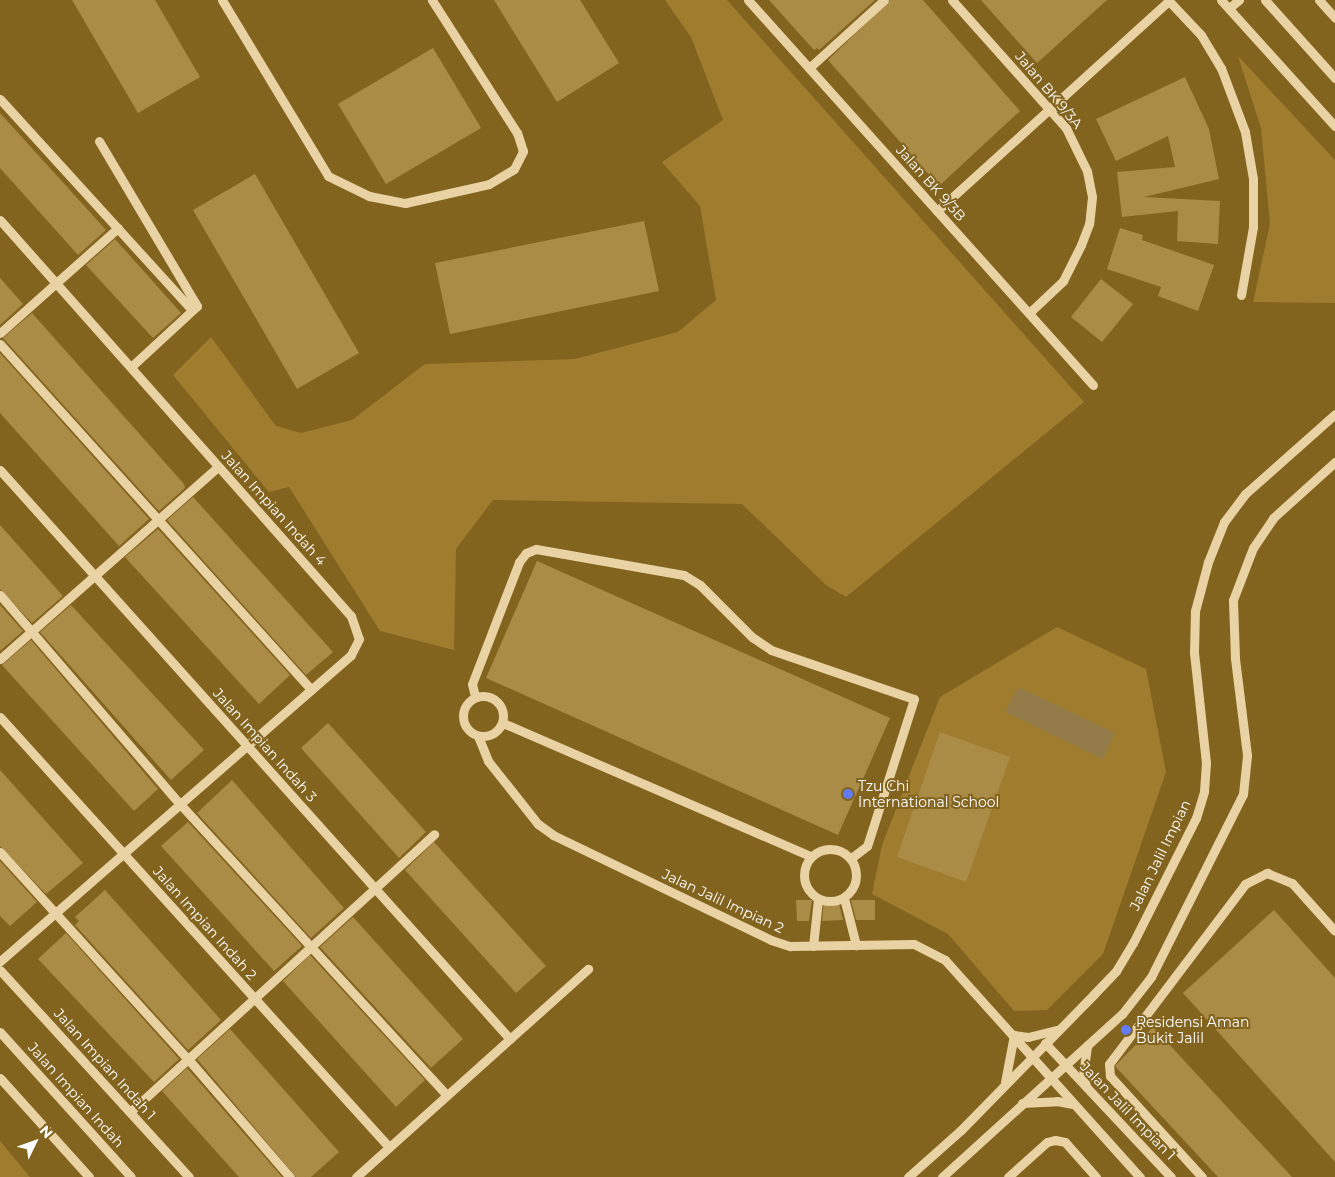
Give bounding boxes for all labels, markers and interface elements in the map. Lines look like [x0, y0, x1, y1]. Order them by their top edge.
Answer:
street label: Jalan BK 9/3A [1012, 48, 1086, 132]
street label: Jalan BK 9/3B [893, 142, 969, 224]
street label: Jalan Impian Indah 4 [218, 447, 330, 569]
street label: Jalan Impian Indah 3 [210, 685, 320, 805]
place label: Tzu Chi International School [858, 778, 999, 810]
marker: Tzu Chi International School [842, 788, 854, 800]
street label: Jalan Jalil Impian [1126, 797, 1194, 913]
street label: Jalan Impian Indah 2 [150, 863, 260, 983]
street label: Jalan Jalil Impian 2 [659, 865, 787, 937]
street label: Jalan Impian Indah 1 [51, 1005, 159, 1123]
place label: Residensi Aman Bukit Jalil [1136, 1014, 1249, 1046]
marker: Residensi Aman Bukit Jalil [1120, 1024, 1132, 1036]
street label: Jalan Impian Indah [25, 1039, 127, 1151]
street label: Jalan Jalil Impian 1 [1077, 1059, 1179, 1163]
north arrow [10, 1117, 60, 1167]
text: N [36, 1122, 57, 1142]

